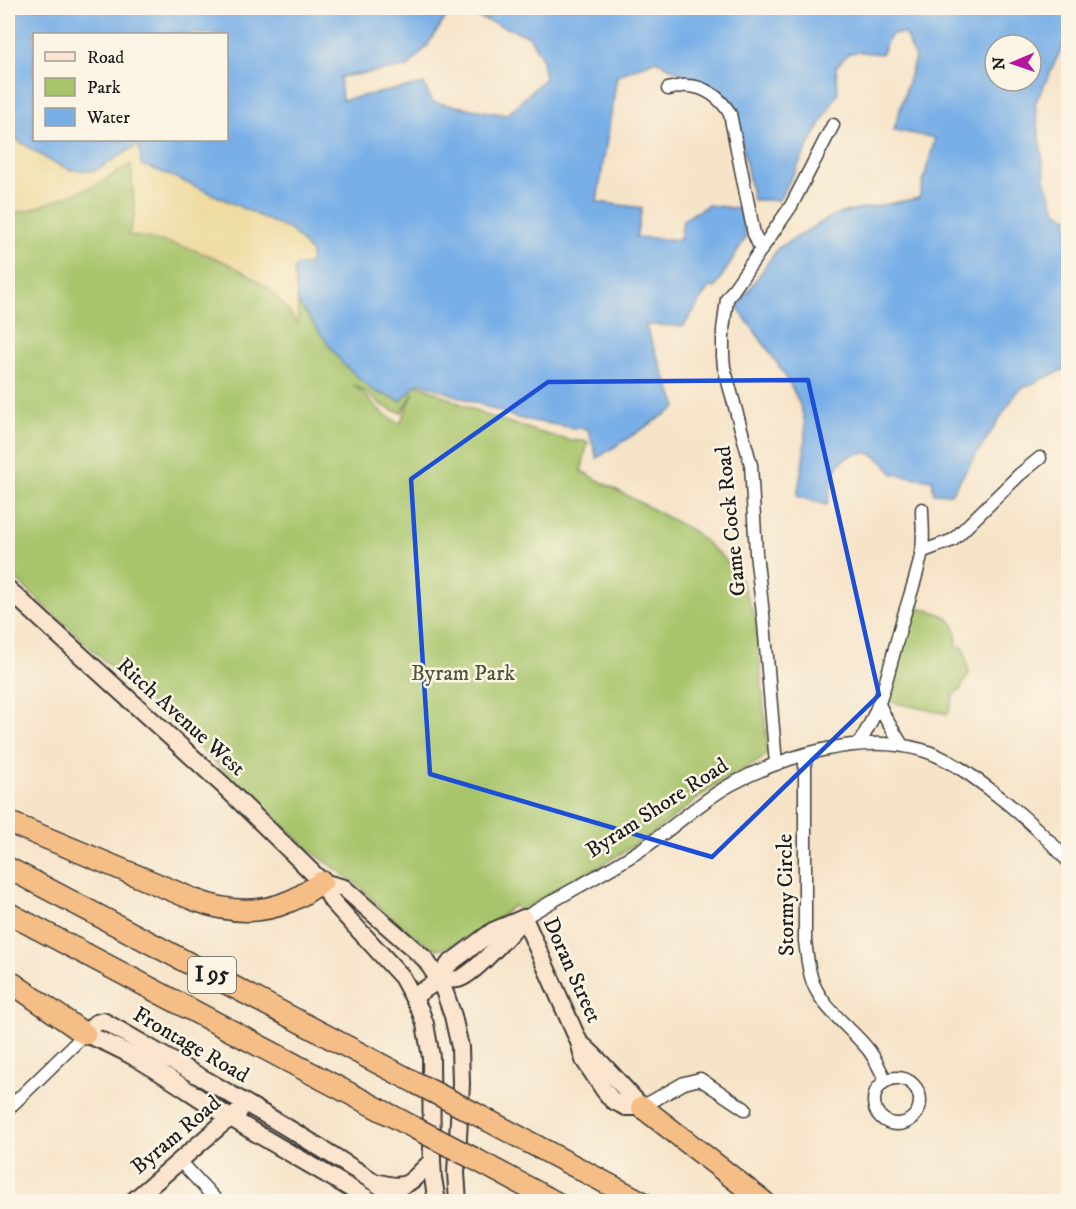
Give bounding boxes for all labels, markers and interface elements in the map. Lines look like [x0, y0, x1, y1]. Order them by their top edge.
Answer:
legend [33, 33, 228, 141]
north arrow [983, 33, 1043, 93]
text: Road [87, 47, 124, 69]
text: N [989, 57, 1009, 70]
text: Park [87, 77, 121, 99]
text: Water [86, 107, 130, 129]
street label: Game Cock Road [710, 444, 752, 597]
street label: Ritch Avenue West [111, 652, 251, 782]
park label: Byram Park [411, 660, 515, 687]
street label: Byram Shore Road [581, 752, 733, 864]
street label: Stormy Circle [771, 834, 801, 956]
street label: Doran Street [537, 913, 607, 1027]
road number: I 95 [188, 957, 236, 993]
street label: Frontage Road [128, 1001, 254, 1089]
street label: Byram Road [126, 1090, 226, 1180]

